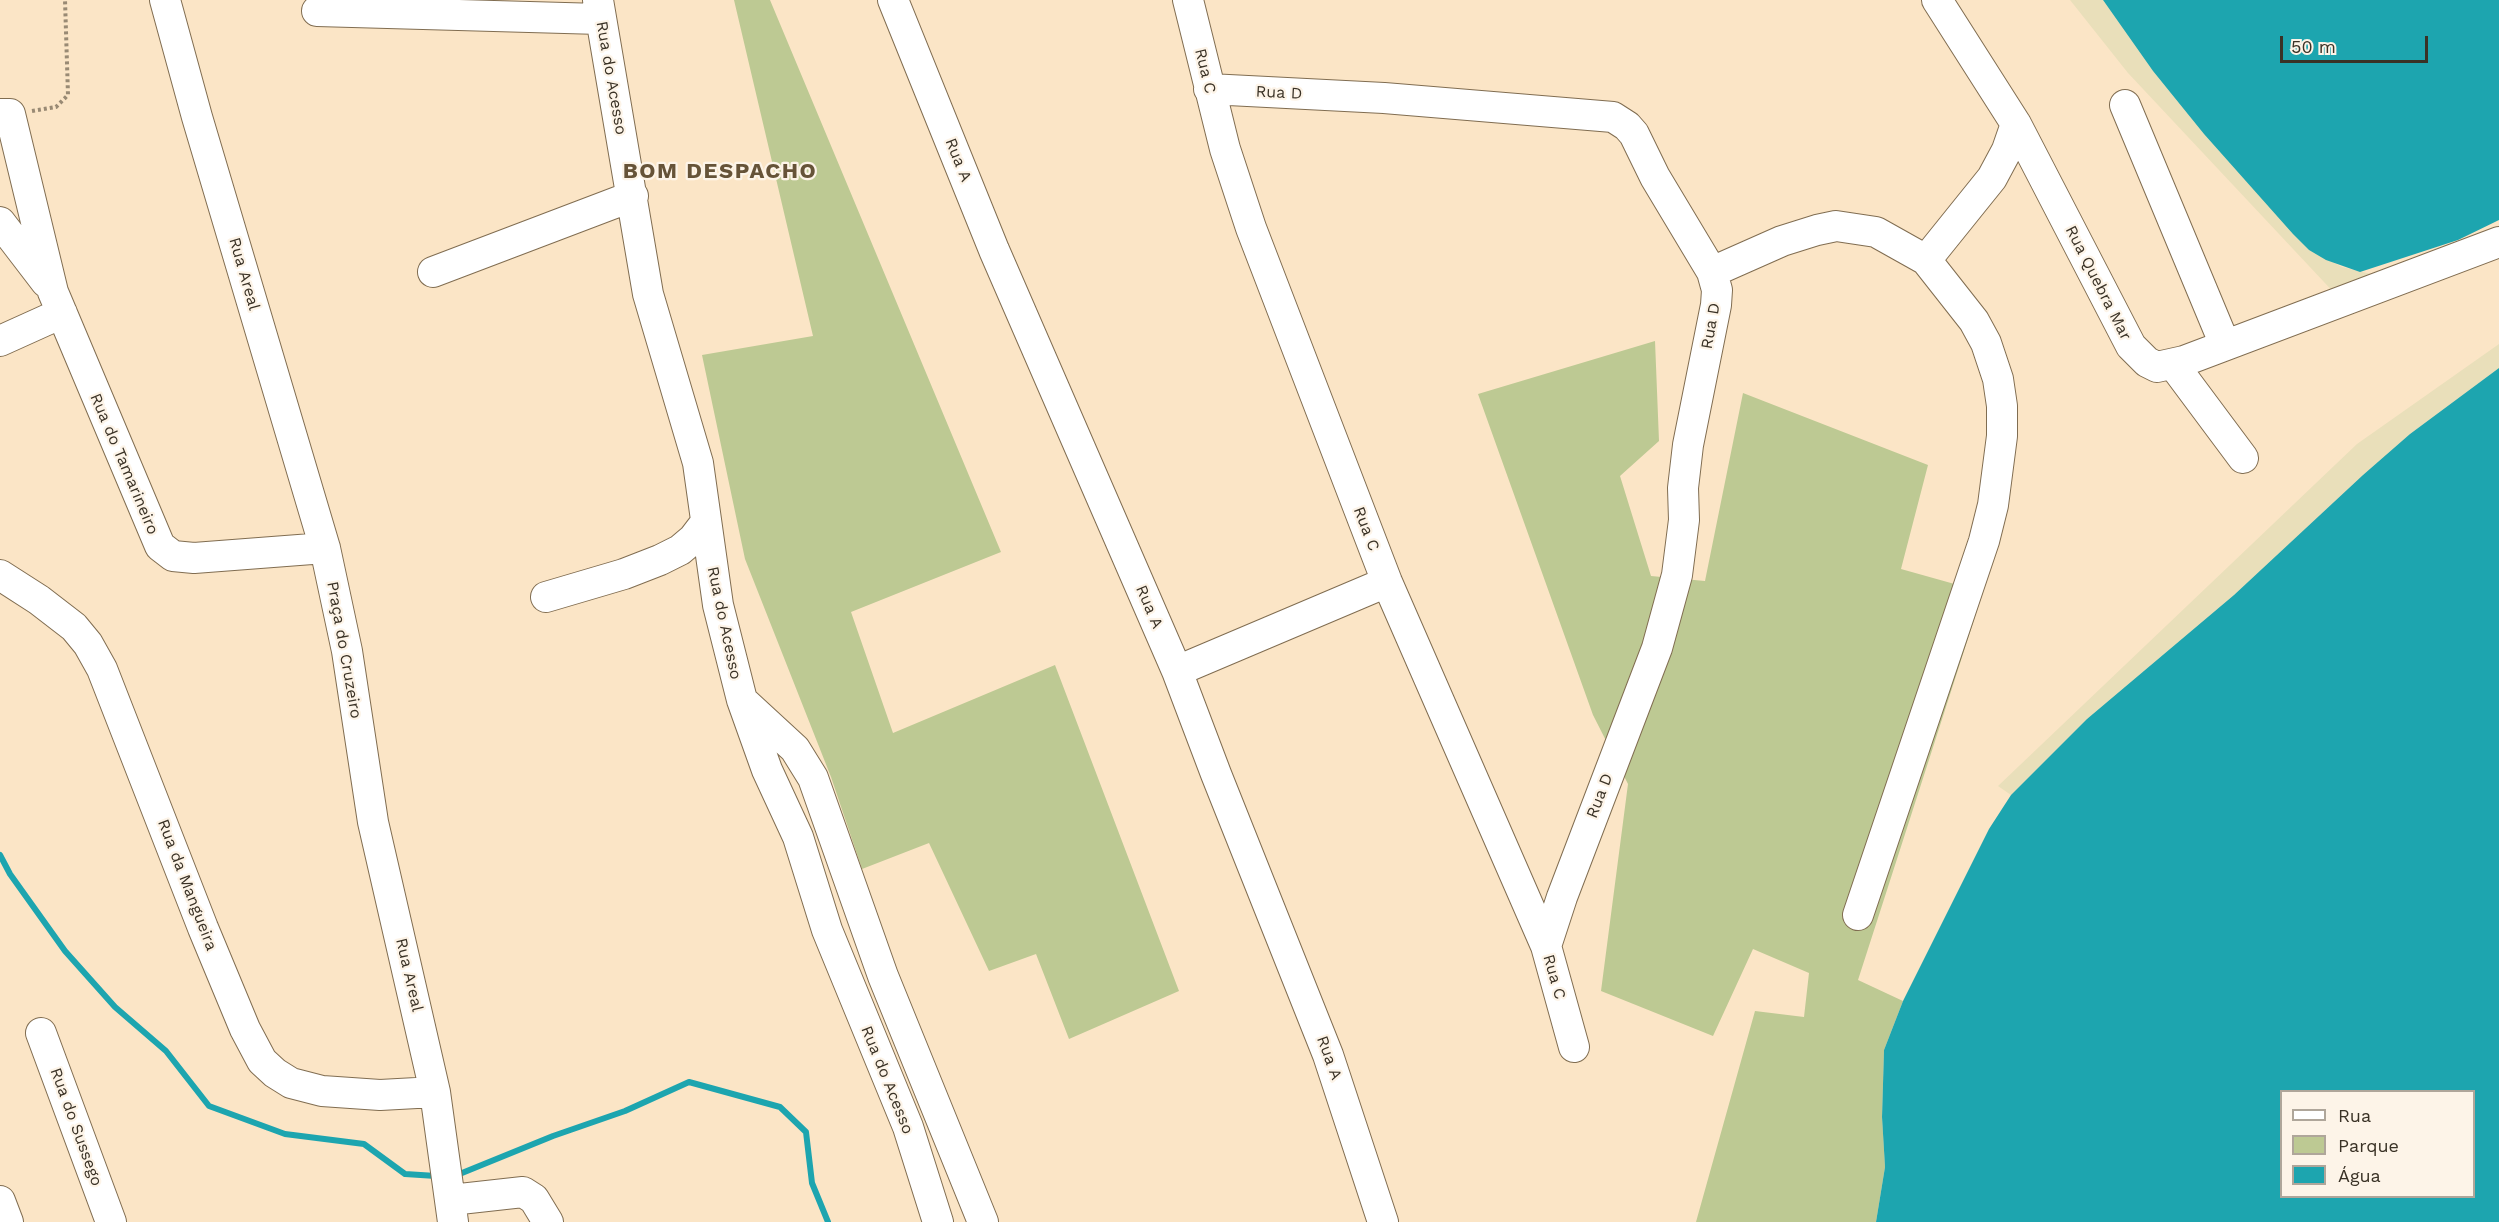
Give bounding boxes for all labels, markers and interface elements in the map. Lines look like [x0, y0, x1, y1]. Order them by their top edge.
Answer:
street label: Rua do Acesso [592, 20, 630, 136]
scale bar [2283, 24, 2432, 62]
text: 50 m [2291, 36, 2336, 57]
street label: Rua C [1190, 46, 1220, 96]
street label: Rua D [1255, 82, 1303, 104]
street label: Rua A [941, 135, 975, 185]
district label: BOM DESPACHO [623, 159, 817, 185]
street label: Rua Quebra Mar [2061, 223, 2135, 343]
street label: Rua Areal [224, 235, 264, 313]
street label: Rua D [1698, 301, 1724, 351]
street label: Rua do Tamarineiro [86, 391, 162, 537]
street label: Rua C [1349, 504, 1383, 554]
street label: Rua do Acesso [703, 565, 745, 681]
street label: Praça do Cruzeiro [322, 580, 366, 720]
street label: Rua A [1131, 582, 1167, 632]
street label: Rua D [1583, 771, 1617, 821]
street label: Rua da Mangueira [153, 817, 221, 953]
street label: Rua Areal [391, 936, 427, 1014]
street label: Rua C [1538, 952, 1570, 1002]
street label: Rua do Acesso [857, 1023, 917, 1137]
street label: Rua A [1312, 1033, 1346, 1083]
street label: Rua do Sussego [46, 1065, 106, 1189]
legend [2280, 1090, 2475, 1198]
text: Rua [2338, 1105, 2371, 1126]
text: Parque [2338, 1135, 2399, 1156]
text: Água [2338, 1165, 2381, 1186]

